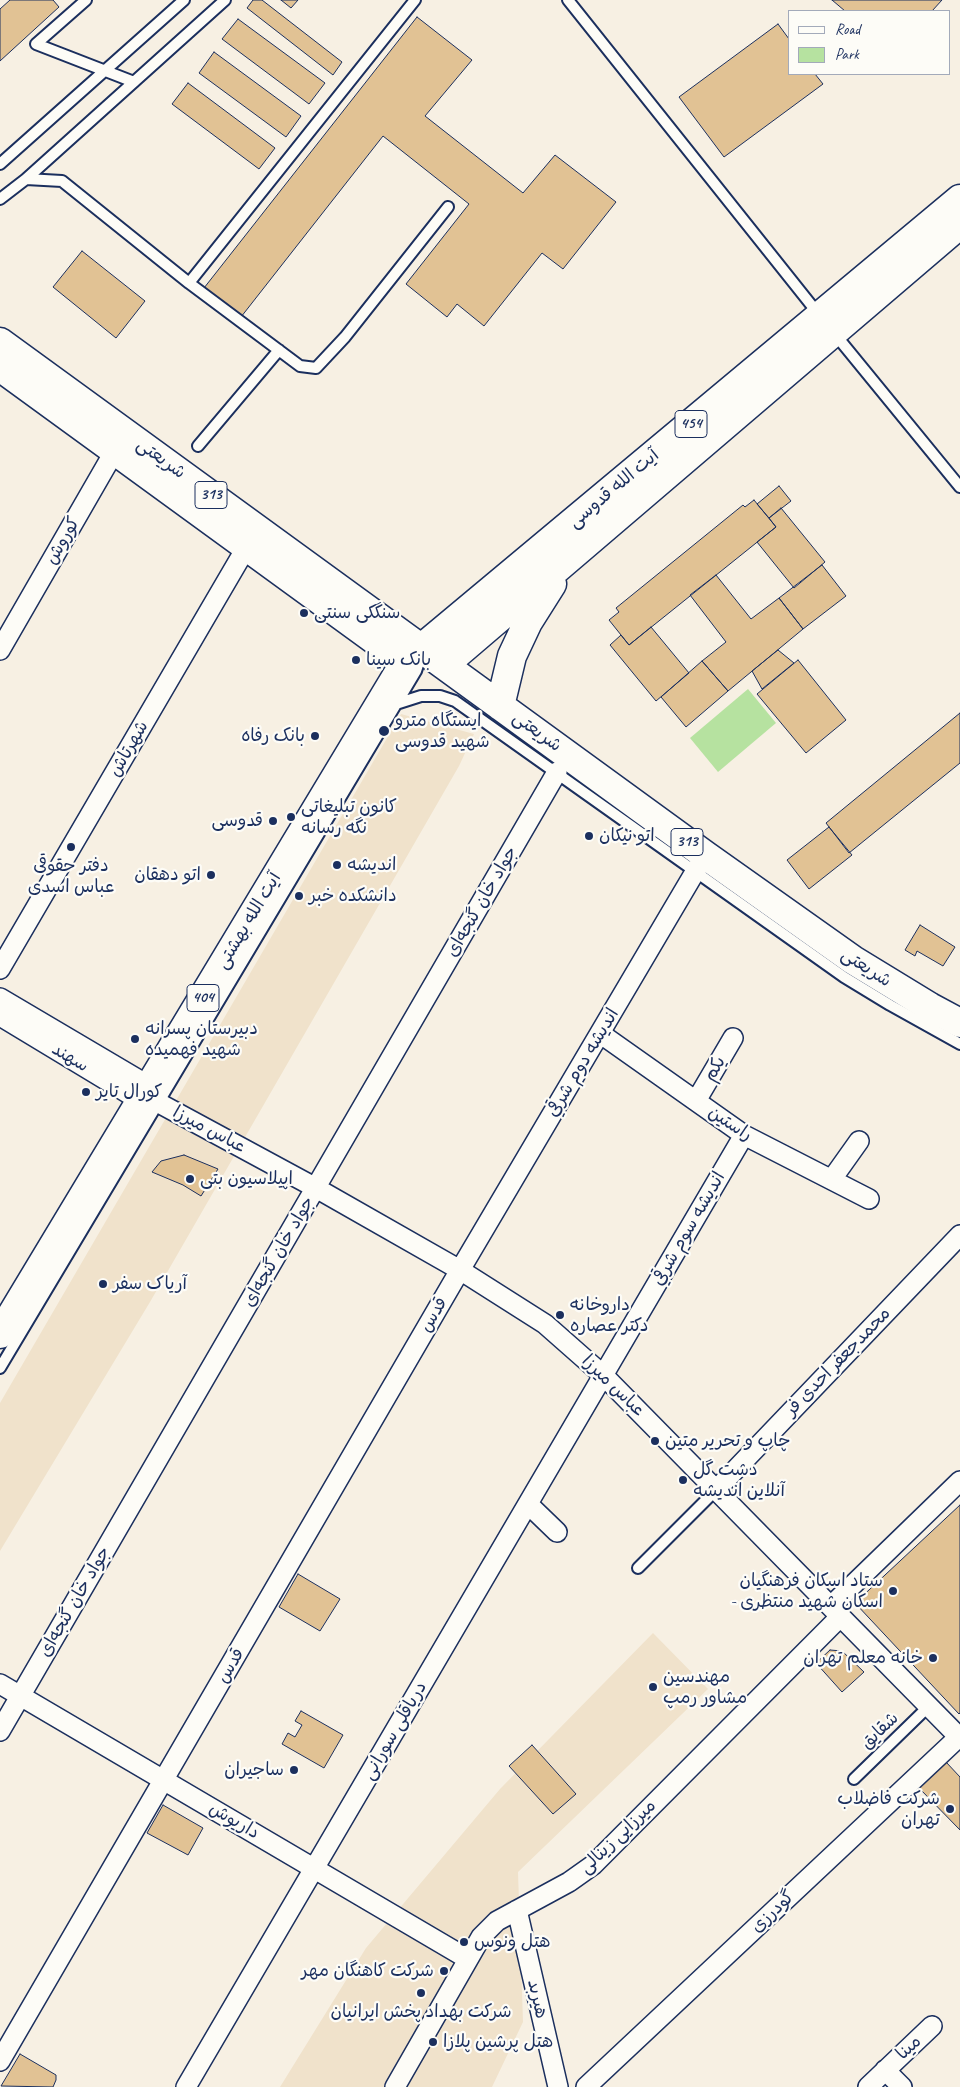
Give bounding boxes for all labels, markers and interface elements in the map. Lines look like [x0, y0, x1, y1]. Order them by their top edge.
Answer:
legend [788, 10, 950, 75]
text: Road [835, 20, 860, 39]
text: Park [835, 45, 859, 64]
road number: 454 [675, 410, 707, 438]
street label: شریعتی [132, 434, 190, 484]
street label: آیت الله قدوسی [564, 445, 664, 533]
road number: 313 [195, 482, 227, 508]
street label: کوروش [41, 513, 85, 569]
place label: سنگکی سنتی [314, 602, 400, 624]
marker: سنگکی سنتی [298, 607, 310, 619]
place label: بانک سینا [366, 649, 431, 671]
marker: بانک سینا [350, 654, 362, 666]
street label: شریعتی [508, 707, 566, 757]
place label: ایستگاه مترو شهید قدوسی [395, 710, 490, 752]
street label: شهرتاش [104, 717, 154, 781]
marker: ایستگاه مترو شهید قدوسی [377, 724, 391, 738]
place label: بانک رفاه [241, 725, 305, 747]
marker: بانک رفاه [309, 730, 321, 742]
place label: کانون تبلیغاتی نگه رسانه [301, 796, 397, 839]
place label: قدوسی [212, 810, 263, 832]
marker: کانون تبلیغاتی نگه رسانه [285, 811, 297, 823]
marker: قدوسی [267, 815, 279, 827]
place label: اتو نیکان [599, 825, 655, 847]
road number: 313 [671, 829, 703, 856]
marker: اتو نیکان [583, 830, 595, 842]
marker: دفتر حقوقی عباس اسدی [65, 841, 77, 853]
street label: جواد خان گنجه‌ای [442, 843, 522, 961]
place label: اندیشه [347, 854, 397, 876]
place label: دفتر حقوقی عباس اسدی [28, 855, 114, 898]
marker: اندیشه [331, 859, 343, 871]
place label: اتو دهقان [134, 864, 201, 886]
marker: اتو دهقان [205, 869, 217, 881]
street label: آیت الله بهشتی [212, 869, 286, 973]
place label: دانشکده خبر [309, 885, 397, 907]
marker: دانشکده خبر [293, 890, 305, 902]
street label: شریعتی [837, 944, 895, 992]
road number: 404 [187, 984, 219, 1011]
street label: انديشه دوم شرقي [542, 1005, 624, 1121]
place label: دبیرستان پسرانه شهید فهمیده [145, 1018, 258, 1060]
marker: دبیرستان پسرانه شهید فهمیده [129, 1033, 141, 1045]
street label: سهند [48, 1039, 92, 1077]
street label: یکم [699, 1053, 731, 1085]
place label: کورال تایر [96, 1081, 162, 1103]
marker: کورال تایر [80, 1086, 92, 1098]
street label: عباس میرزا [169, 1102, 249, 1158]
street label: راستین [704, 1102, 756, 1146]
place label: اپیلاسیون بتی [200, 1168, 293, 1190]
street label: اندیشه سوم شرقي [648, 1168, 730, 1290]
marker: اپیلاسیون بتی [184, 1173, 196, 1185]
street label: جواد خان گنجه‌ای [239, 1193, 319, 1311]
place label: آریاک سفر [113, 1273, 187, 1295]
marker: آریاک سفر [97, 1278, 109, 1290]
street label: قدس [415, 1294, 453, 1336]
place label: داروخانه دکتر عصاره [570, 1294, 648, 1336]
street label: محمدجعفر احدی فر [781, 1303, 895, 1421]
marker: داروخانه دکتر عصاره [554, 1309, 566, 1321]
street label: عباس میرزا [577, 1351, 649, 1421]
place label: چاپ و تحریر متین [665, 1430, 790, 1452]
marker: چاپ و تحریر متین [649, 1435, 661, 1447]
place label: دشت گل آنلاین اندیشه [693, 1459, 785, 1502]
marker: دشت گل آنلاین اندیشه [677, 1474, 689, 1486]
street label: جواد خان گنجه‌ای [35, 1543, 115, 1661]
place label: ستاد اسکان فرهنگیان - اسکان شهید منتظری [730, 1570, 883, 1612]
marker: ستاد اسکان فرهنگیان - اسکان شهید منتظری [887, 1585, 899, 1597]
street label: قدس [212, 1645, 250, 1687]
place label: خانه معلم تهران [803, 1647, 923, 1669]
marker: خانه معلم تهران [927, 1652, 939, 1664]
place label: مهندسین مشاور رمپ [663, 1666, 747, 1708]
street label: دریاقلی سورانی [358, 1678, 432, 1784]
marker: مهندسین مشاور رمپ [647, 1681, 659, 1693]
street label: شقایق [857, 1708, 903, 1754]
place label: ساجیران [224, 1759, 284, 1781]
marker: ساجیران [288, 1764, 300, 1776]
place label: شرکت فاضلاب تهران [837, 1788, 940, 1830]
street label: میرزایی زینالی [575, 1795, 661, 1879]
street label: داریوش [205, 1798, 263, 1844]
marker: شرکت فاضلاب تهران [944, 1803, 956, 1815]
street label: گودرزی [747, 1886, 799, 1938]
place label: هتل ونوس [474, 1931, 551, 1953]
marker: هتل ونوس [458, 1936, 470, 1948]
place label: شرکت کاهنگان مهر [302, 1960, 434, 1982]
marker: شرکت کاهنگان مهر [438, 1965, 450, 1977]
street label: هیربد [522, 1977, 552, 2021]
marker: شرکت بهداد پخش ایرانیان [415, 1987, 427, 1999]
place label: شرکت بهداد پخش ایرانیان [330, 2001, 512, 2023]
place label: هتل پرشین پلازا [443, 2031, 553, 2053]
street label: مینا [892, 2031, 926, 2065]
marker: هتل پرشین پلازا [427, 2036, 439, 2048]

